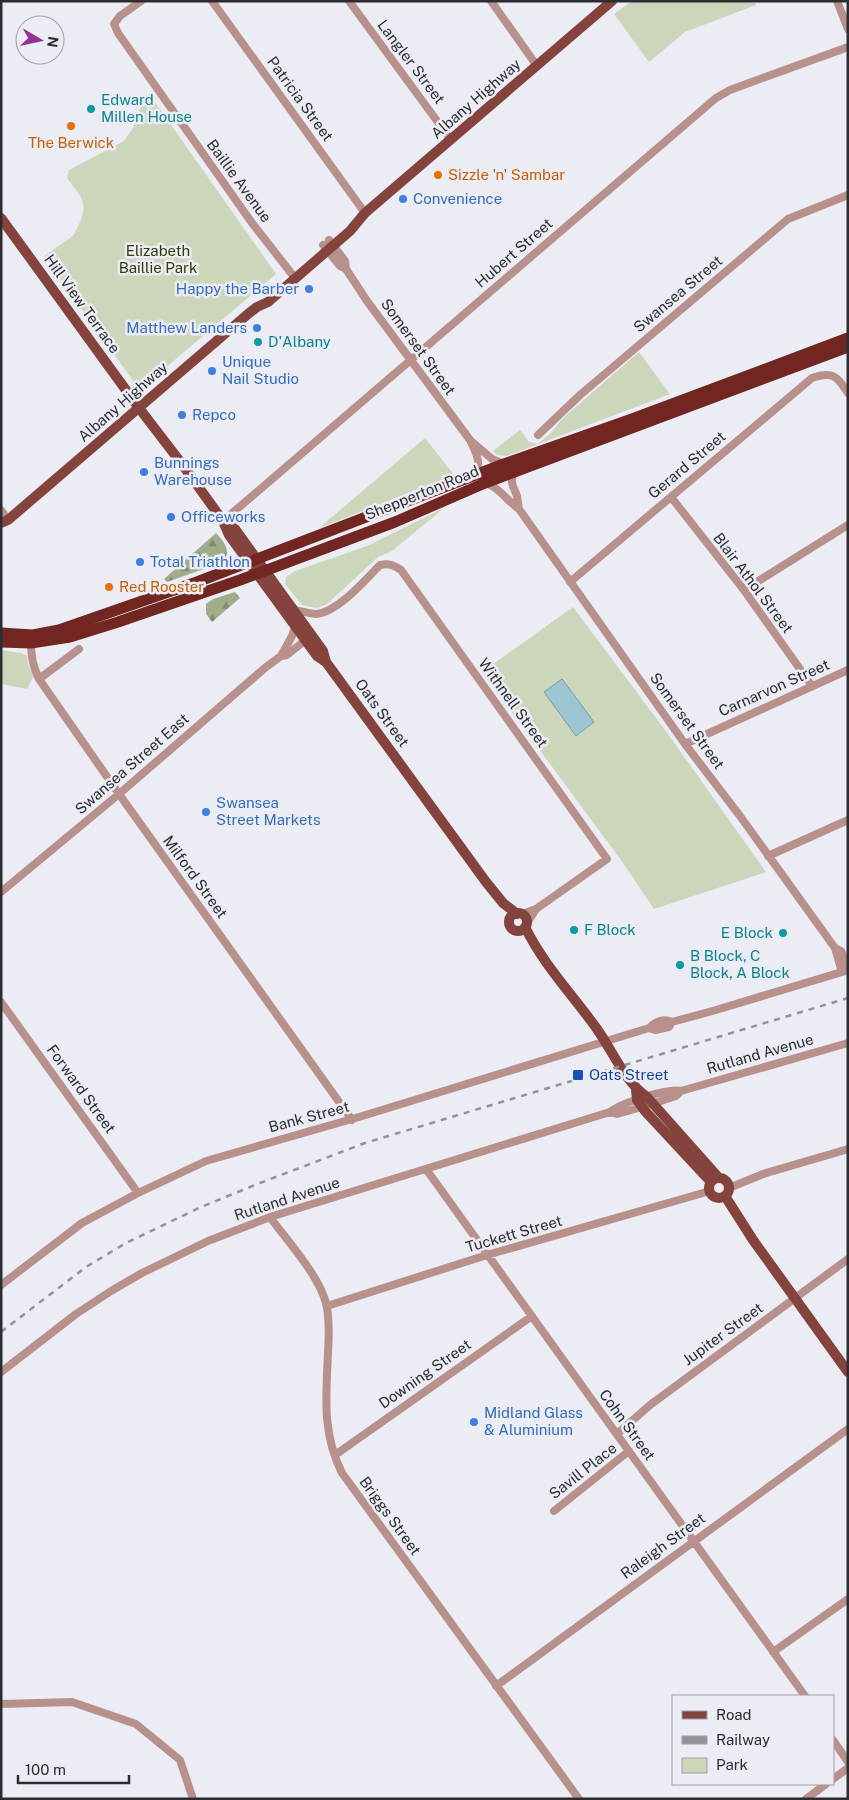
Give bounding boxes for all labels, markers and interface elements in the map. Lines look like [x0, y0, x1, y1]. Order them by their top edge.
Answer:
north arrow [15, 15, 65, 65]
street label: Langler Street [374, 16, 449, 107]
text: N [44, 35, 62, 49]
street label: Patricia Street [264, 53, 337, 144]
street label: Albany Highway [428, 55, 524, 142]
place label: Edward Millen House [101, 91, 192, 125]
marker: Edward Millen House [85, 103, 97, 115]
marker: The Berwick [65, 120, 77, 132]
place label: The Berwick [28, 134, 114, 151]
street label: Baillie Avenue [204, 136, 275, 225]
place label: Sizzle 'n' Sambar [448, 166, 565, 183]
marker: Sizzle 'n' Sambar [432, 169, 444, 181]
place label: Convenience [413, 190, 502, 207]
marker: Convenience [397, 193, 409, 205]
street label: Hubert Street [472, 214, 556, 291]
park label: Elizabeth Baillie Park [119, 242, 197, 276]
street label: Hill View Terrace [41, 251, 124, 356]
street label: Swansea Street [630, 252, 726, 336]
place label: Happy the Barber [176, 280, 299, 297]
marker: Happy the Barber [303, 283, 315, 295]
street label: Somerset Street [378, 295, 459, 398]
place label: Matthew Landers [126, 319, 247, 336]
marker: Matthew Landers [251, 322, 263, 334]
place label: D'Albany [268, 333, 331, 350]
marker: D'Albany [252, 336, 264, 348]
place label: Unique Nail Studio [222, 353, 299, 387]
street label: Albany Highway [75, 358, 171, 445]
marker: Unique Nail Studio [206, 365, 218, 377]
place label: Repco [192, 406, 236, 423]
marker: Repco [176, 409, 188, 421]
street label: Gerard Street [645, 427, 729, 502]
place label: Bunnings Warehouse [154, 454, 232, 488]
street label: Shepperton Road [362, 462, 481, 523]
marker: Bunnings Warehouse [138, 466, 150, 478]
place label: Officeworks [181, 508, 265, 525]
marker: Officeworks [165, 511, 177, 523]
street label: Blair Athol Street [710, 529, 797, 636]
place label: Total Triathlon [150, 553, 250, 570]
marker: Total Triathlon [134, 556, 146, 568]
place label: Red Rooster [119, 578, 204, 595]
marker: Red Rooster [103, 581, 115, 593]
street label: Withnell Street [475, 655, 552, 751]
street label: Carnarvon Street [716, 655, 832, 720]
street label: Somerset Street [647, 669, 728, 772]
street label: Oats Street [352, 675, 413, 750]
street label: Swansea Street East [72, 710, 192, 817]
place label: Swansea Street Markets [216, 794, 320, 828]
marker: Swansea Street Markets [200, 806, 212, 818]
street label: Milford Street [160, 832, 231, 921]
place label: F Block [584, 921, 636, 938]
marker: F Block [568, 924, 580, 936]
place label: E Block [721, 924, 773, 941]
marker: E Block [777, 927, 789, 939]
place label: B Block, C Block, A Block [690, 947, 790, 981]
marker: B Block, C Block, A Block [674, 959, 686, 971]
street label: Rutland Avenue [705, 1030, 815, 1077]
street label: Forward Street [44, 1041, 119, 1136]
place label: Oats Street [589, 1066, 669, 1083]
marker: Oats Street [571, 1068, 585, 1082]
street label: Bank Street [267, 1098, 351, 1135]
street label: Rutland Avenue [232, 1173, 342, 1224]
street label: Tuckett Street [464, 1212, 564, 1255]
street label: Jupiter Street [679, 1299, 766, 1368]
street label: Downing Street [375, 1335, 474, 1412]
street label: Cohn Street [596, 1386, 659, 1464]
place label: Midland Glass & Aluminium [484, 1404, 583, 1438]
marker: Midland Glass & Aluminium [468, 1416, 480, 1428]
street label: Savill Place [546, 1439, 620, 1502]
street label: Briggs Street [356, 1473, 425, 1558]
street label: Raleigh Street [617, 1509, 708, 1582]
legend [672, 1695, 834, 1785]
text: Road [716, 1706, 752, 1723]
text: Railway [716, 1731, 770, 1748]
scale bar [18, 1752, 129, 1784]
text: Park [716, 1756, 748, 1773]
text: 100 m [25, 1761, 66, 1778]

